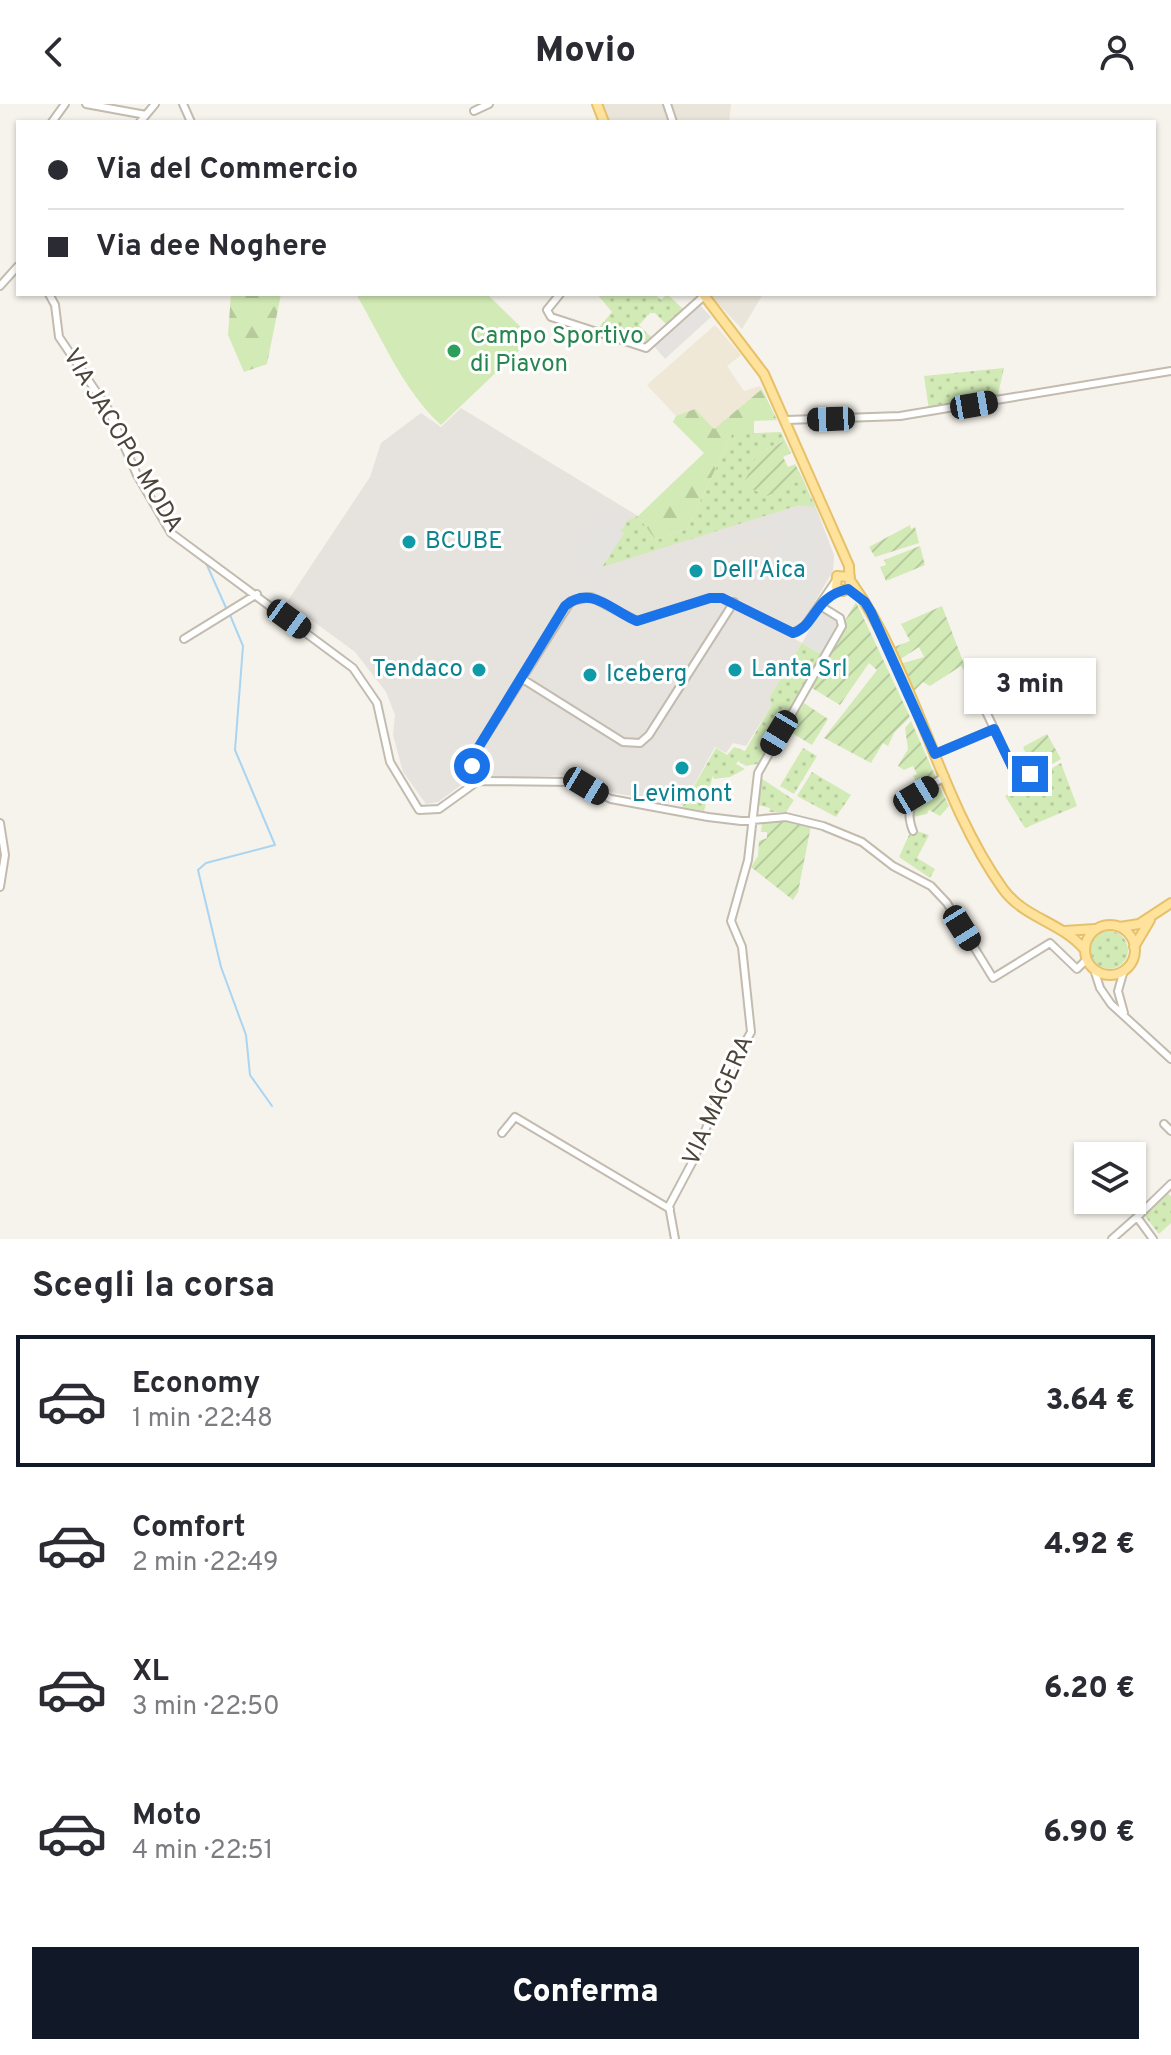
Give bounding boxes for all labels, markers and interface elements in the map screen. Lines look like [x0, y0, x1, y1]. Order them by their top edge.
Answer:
text: Movio [535, 29, 636, 75]
icon: back [32, 30, 76, 74]
icon: person [1095, 30, 1139, 74]
text: Via del Commercio [96, 152, 358, 189]
text: Via dee Noghere [96, 229, 327, 266]
place label: Campo Sportivo di Piavon [470, 322, 644, 380]
marker: Campo Sportivo di Piavon [445, 342, 463, 360]
street label: VIA JACOPO MODA [55, 344, 189, 538]
car [948, 389, 1000, 421]
car [807, 406, 855, 432]
place label: BCUBE [425, 527, 503, 557]
marker: BCUBE [400, 533, 418, 551]
place label: Dell'Aica [712, 556, 806, 586]
marker: Dell'Aica [687, 562, 705, 580]
car [263, 595, 315, 643]
place label: Tendaco [372, 655, 463, 685]
place label: Lanta Srl [751, 655, 847, 685]
callout: 3 min [964, 658, 1096, 714]
place label: Iceberg [606, 660, 687, 690]
marker: Tendaco [470, 661, 488, 679]
marker: Lanta Srl [726, 661, 744, 679]
marker: Iceberg [581, 666, 599, 684]
text: 3 min [996, 669, 1064, 702]
car [756, 706, 802, 760]
route start [454, 748, 490, 784]
route end [1012, 756, 1048, 792]
marker: Levimont [673, 759, 691, 777]
car [559, 763, 613, 809]
car [889, 772, 943, 818]
place label: Levimont [632, 780, 732, 810]
car [939, 901, 985, 955]
street label: VIA MAGERA [677, 1031, 761, 1171]
map controls [1074, 1142, 1146, 1214]
button: layers [1074, 1142, 1146, 1214]
text: Scegli la corsa [32, 1264, 275, 1310]
icon: car [36, 1365, 108, 1437]
text: Economy [132, 1366, 260, 1403]
text: 3.64 € [1045, 1383, 1135, 1420]
text: 1 min · 22:48 [132, 1403, 273, 1436]
icon: car [36, 1509, 108, 1581]
text: Comfort [132, 1510, 245, 1547]
text: 4.92 € [1044, 1527, 1135, 1564]
text: 2 min · 22:49 [132, 1547, 278, 1580]
icon: car [36, 1653, 108, 1725]
text: XL [132, 1654, 169, 1691]
text: 6.20 € [1044, 1671, 1135, 1708]
text: 3 min · 22:50 [132, 1691, 280, 1724]
icon: car [36, 1797, 108, 1869]
text: Moto [132, 1798, 202, 1835]
text: 6.90 € [1043, 1815, 1135, 1852]
text: 4 min · 22:51 [132, 1835, 273, 1868]
button: Conferma [32, 1947, 1139, 2039]

